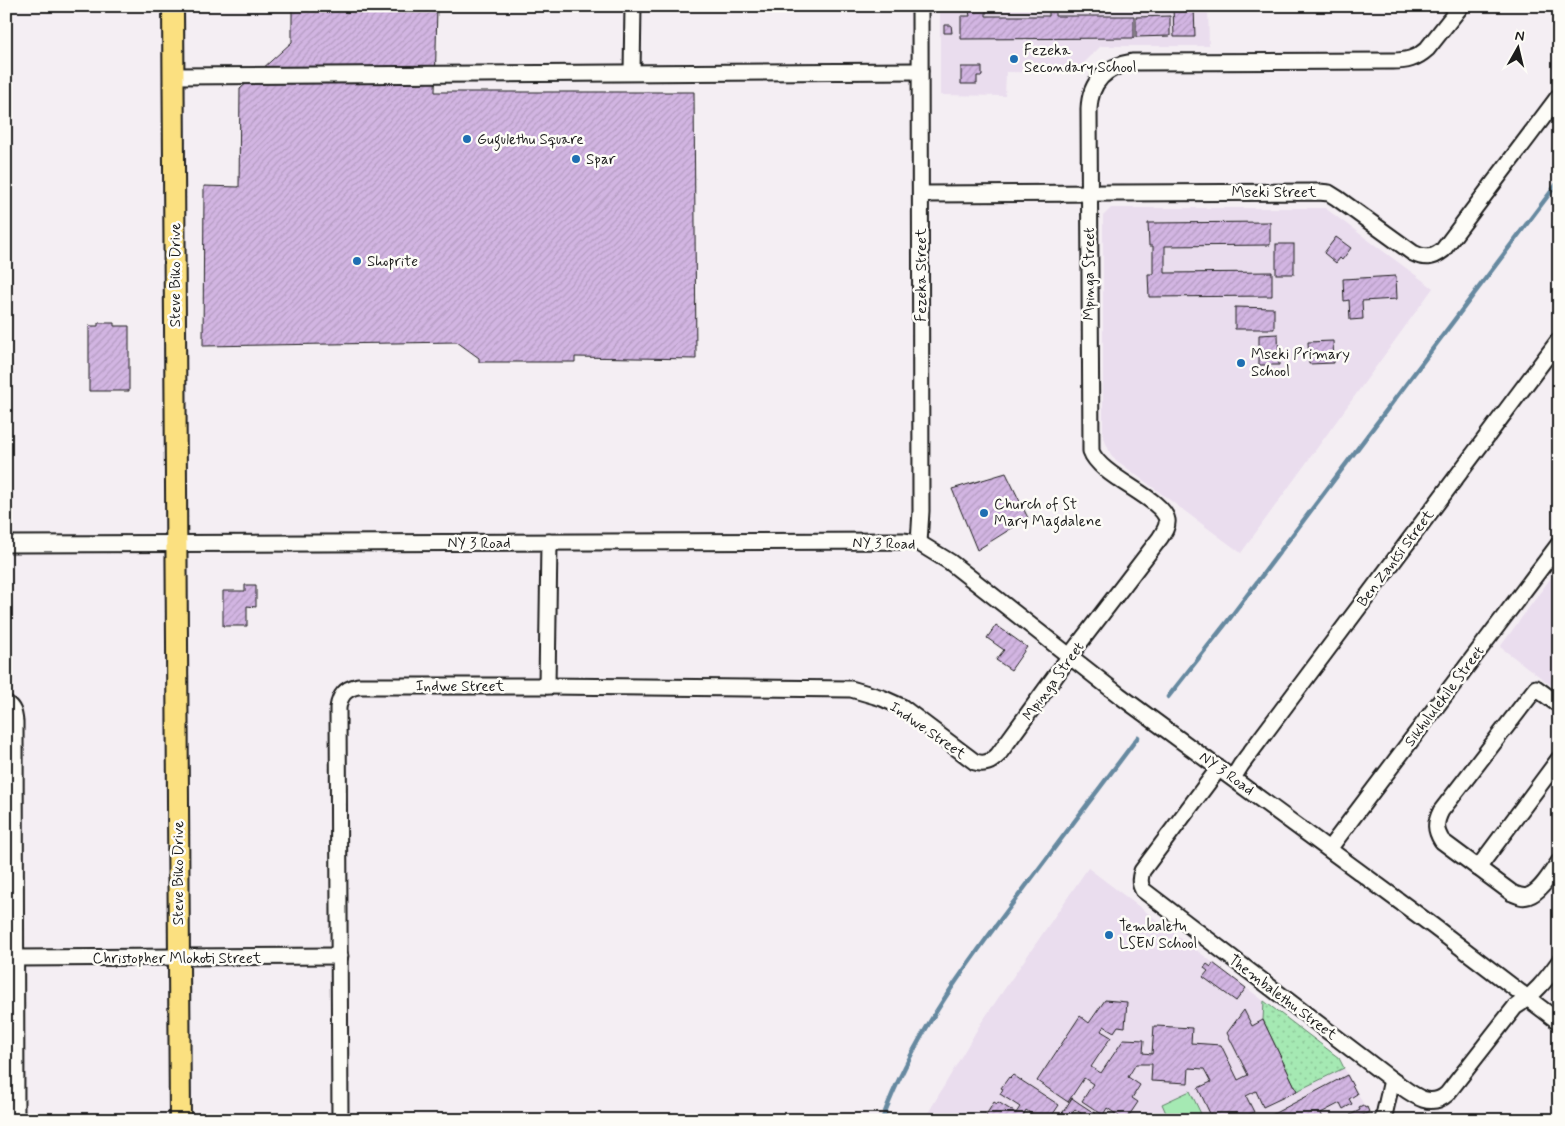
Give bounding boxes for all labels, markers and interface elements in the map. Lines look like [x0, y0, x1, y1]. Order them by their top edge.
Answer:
north arrow [1492, 22, 1542, 72]
text: N [1514, 27, 1526, 46]
place label: Fezeka Secondary School [1024, 41, 1136, 78]
marker: Fezeka Secondary School [1008, 53, 1020, 65]
place label: Gugulethu Square [477, 130, 584, 151]
marker: Gugulethu Square [461, 133, 473, 145]
place label: Spar [586, 150, 616, 170]
marker: Spar [570, 153, 582, 165]
street label: Mseki Street [1231, 183, 1317, 203]
street label: Steve Biko Drive [166, 223, 186, 327]
street label: Mpinga Street [1080, 227, 1100, 321]
street label: Fezeka Street [912, 228, 932, 322]
place label: Shoprite [367, 252, 418, 272]
marker: Shoprite [351, 255, 363, 267]
place label: Mseki Primary School [1251, 345, 1350, 382]
marker: Mseki Primary School [1235, 357, 1247, 369]
place label: Church of St Mary Magdalene [994, 495, 1102, 533]
street label: Ben Zantsi Street [1353, 506, 1439, 611]
marker: Church of St Mary Magdalene [978, 507, 990, 519]
street label: NY 3 Road [852, 533, 916, 555]
street label: NY 3 Road [447, 534, 511, 554]
street label: Mpinga Street [1018, 638, 1089, 725]
street label: Sikhululekile Street [1400, 642, 1490, 751]
street label: Indwe Street [416, 677, 504, 697]
street label: Indwe Street [885, 697, 970, 765]
street label: NY 3 Road [1195, 747, 1258, 800]
street label: Steve Biko Drive [169, 821, 189, 925]
place label: Tembaletu LSEN School [1119, 917, 1197, 954]
marker: Tembaletu LSEN School [1103, 929, 1115, 941]
street label: Christopher Mlokoti Street [93, 949, 262, 969]
street label: Thembalethu Street [1224, 950, 1341, 1045]

